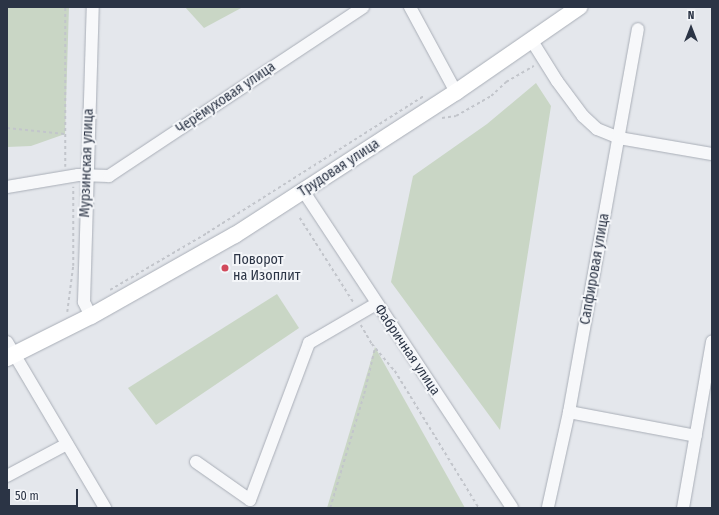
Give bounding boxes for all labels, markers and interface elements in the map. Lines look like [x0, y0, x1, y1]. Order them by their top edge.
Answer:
north arrow [671, 8, 711, 48]
text: N [688, 9, 694, 22]
street label: Черёмуховая улица [173, 59, 279, 137]
street label: Мурзинская улица [77, 108, 97, 218]
street label: Трудовая улица [295, 136, 383, 200]
street label: Сапфировая улица [577, 212, 613, 326]
place label: Поворот на Изоплит [233, 252, 300, 284]
marker: Поворот на Изоплит [220, 263, 230, 273]
street label: Фабричная улица [370, 301, 444, 399]
scale bar [10, 481, 80, 507]
text: 50 m [15, 489, 39, 503]

